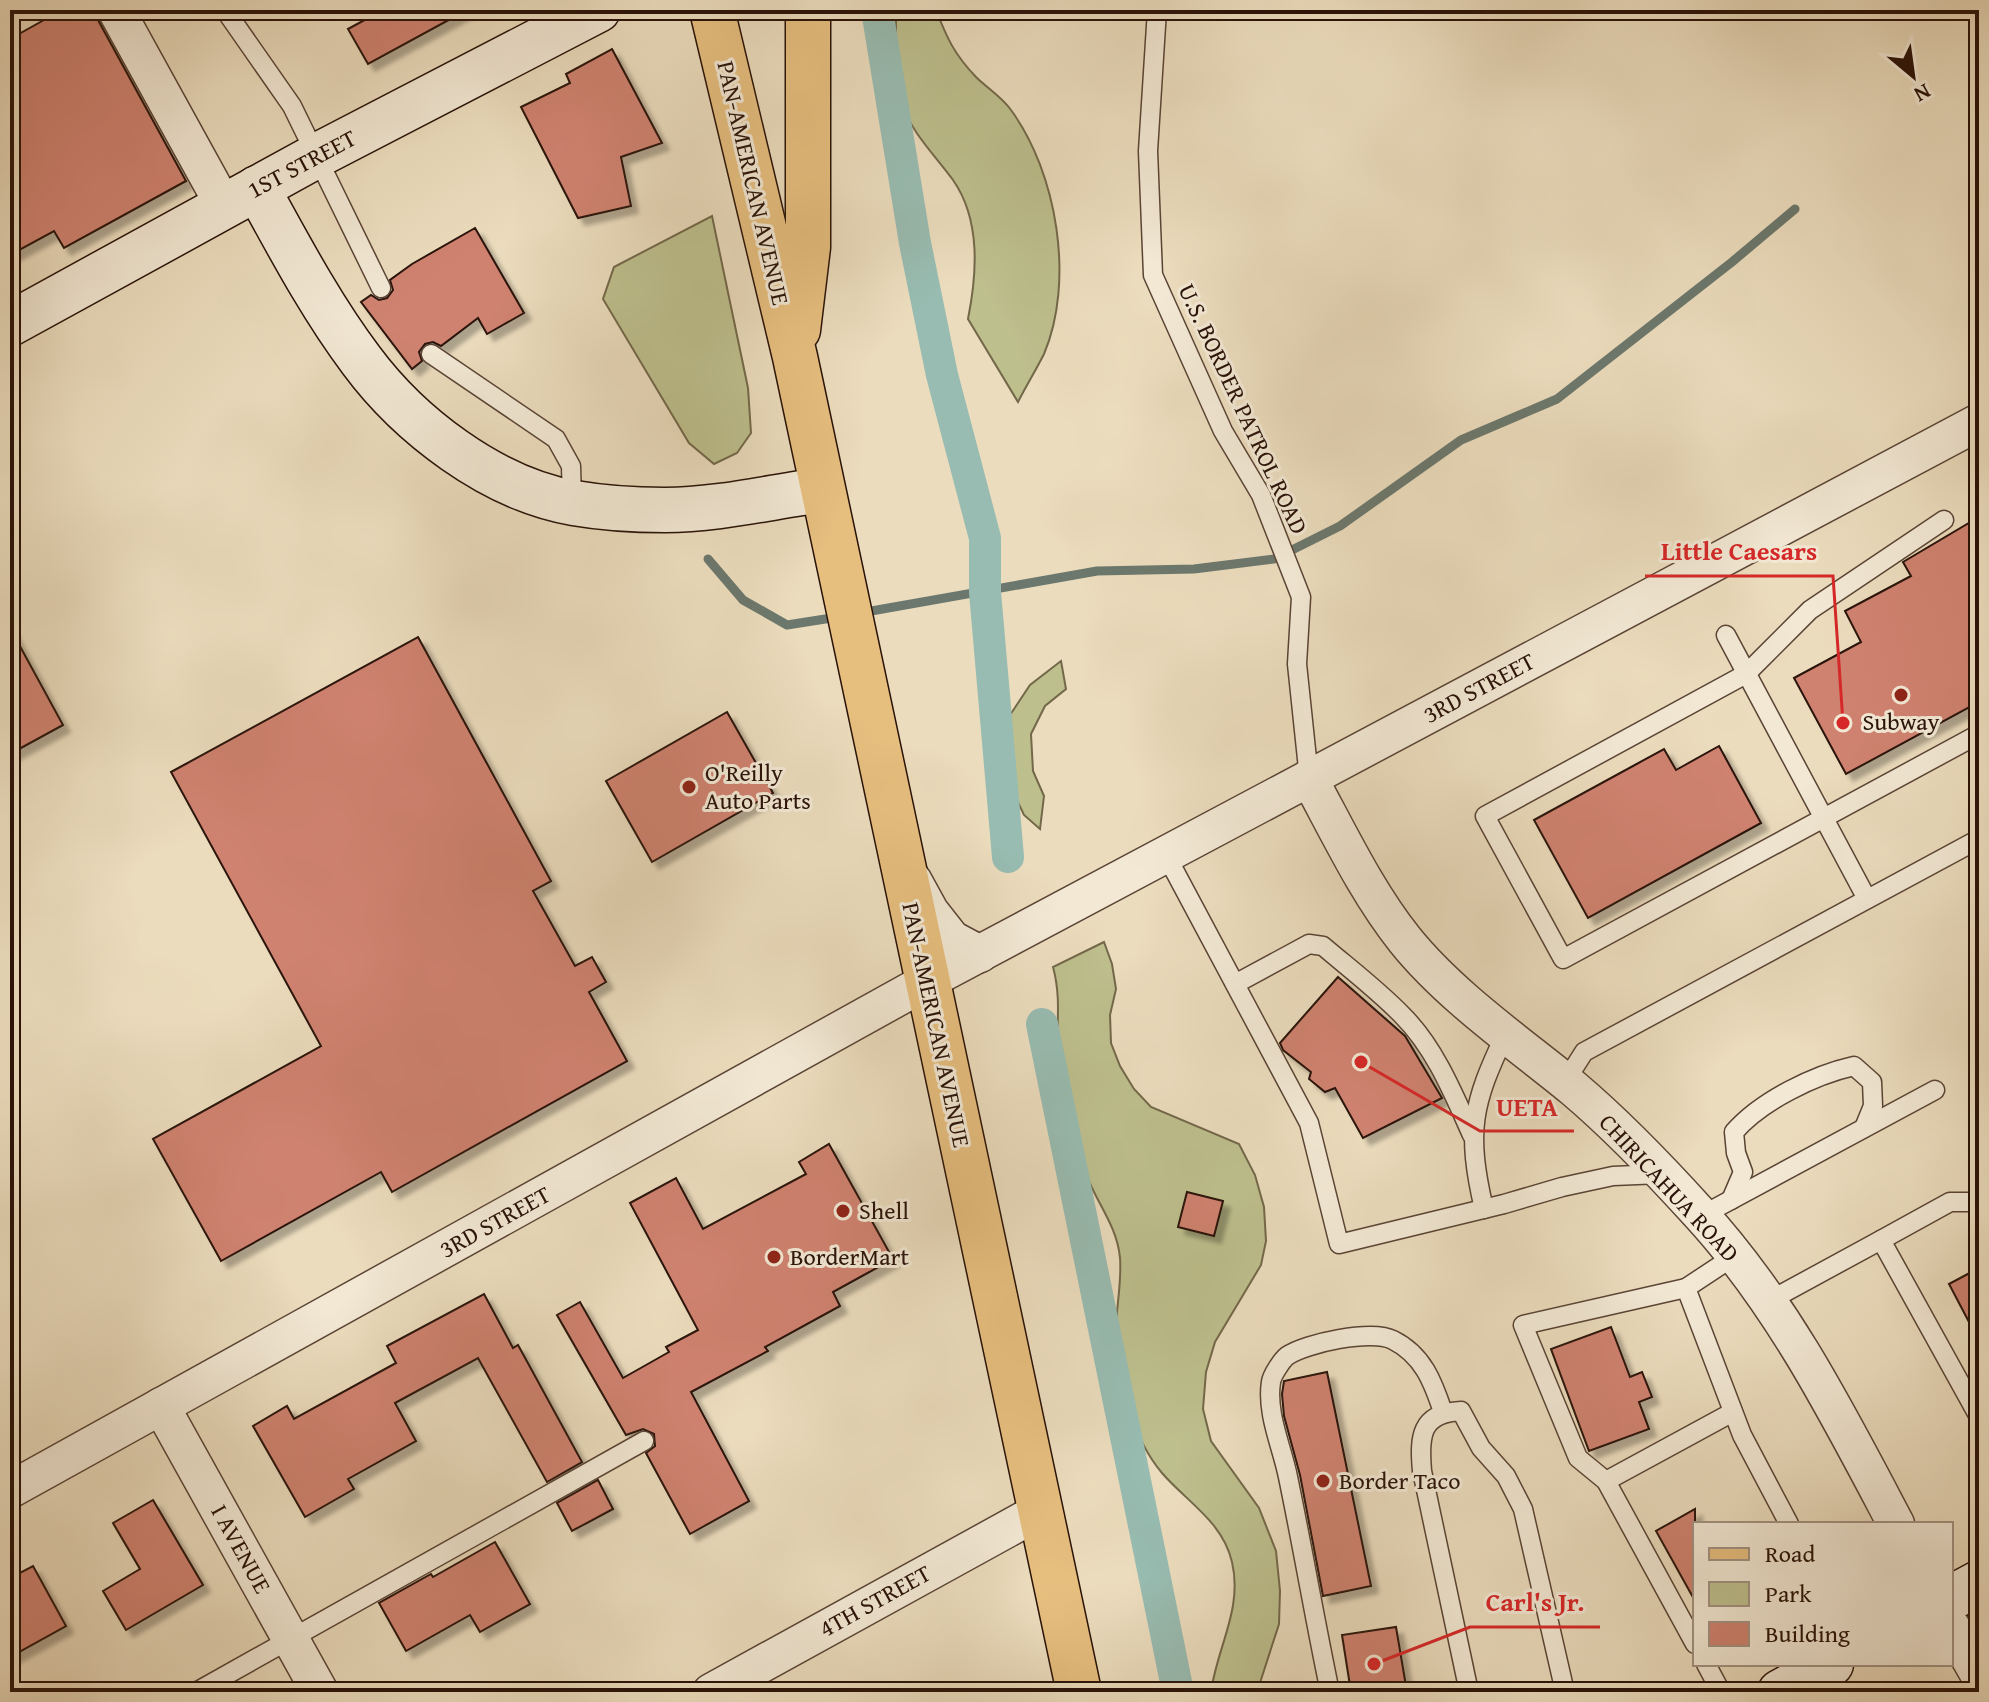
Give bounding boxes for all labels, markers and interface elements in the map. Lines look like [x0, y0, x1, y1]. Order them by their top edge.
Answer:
north arrow [1873, 36, 1953, 116]
street label: PAN-AMERICAN AVENUE [708, 57, 799, 308]
text: N [1908, 76, 1937, 111]
street label: 1ST STREET [241, 120, 362, 207]
street label: U.S. BORDER PATROL ROAD [1170, 278, 1317, 540]
callout: Little Caesars [1645, 526, 1833, 576]
text: Little Caesars [1661, 531, 1817, 570]
street label: 3RD STREET [1417, 643, 1541, 732]
marker: Subway [1892, 686, 1910, 704]
place label: Subway [1862, 704, 1940, 739]
place label: O'Reilly Auto Parts [705, 755, 811, 818]
marker: O'Reilly Auto Parts [680, 778, 698, 796]
street label: PAN-AMERICAN AVENUE [893, 899, 980, 1151]
callout: UETA [1480, 1081, 1574, 1131]
text: UETA [1496, 1087, 1558, 1126]
street label: CHIRICAHUA ROAD [1591, 1106, 1748, 1270]
street label: 3RD STREET [433, 1177, 557, 1266]
place label: Shell [859, 1193, 909, 1228]
marker: Shell [834, 1202, 852, 1220]
place label: BorderMart [790, 1239, 909, 1274]
marker: BorderMart [765, 1248, 783, 1266]
place label: Border Taco [1339, 1463, 1461, 1498]
marker: Border Taco [1314, 1472, 1332, 1490]
street label: I AVENUE [203, 1498, 280, 1600]
legend [1693, 1522, 1953, 1666]
text: Road [1765, 1536, 1815, 1571]
street label: 4TH STREET [813, 1555, 937, 1646]
text: Park [1765, 1576, 1812, 1611]
callout: Carl's Jr. [1470, 1577, 1600, 1627]
text: Carl's Jr. [1486, 1582, 1584, 1621]
text: Building [1765, 1616, 1850, 1651]

